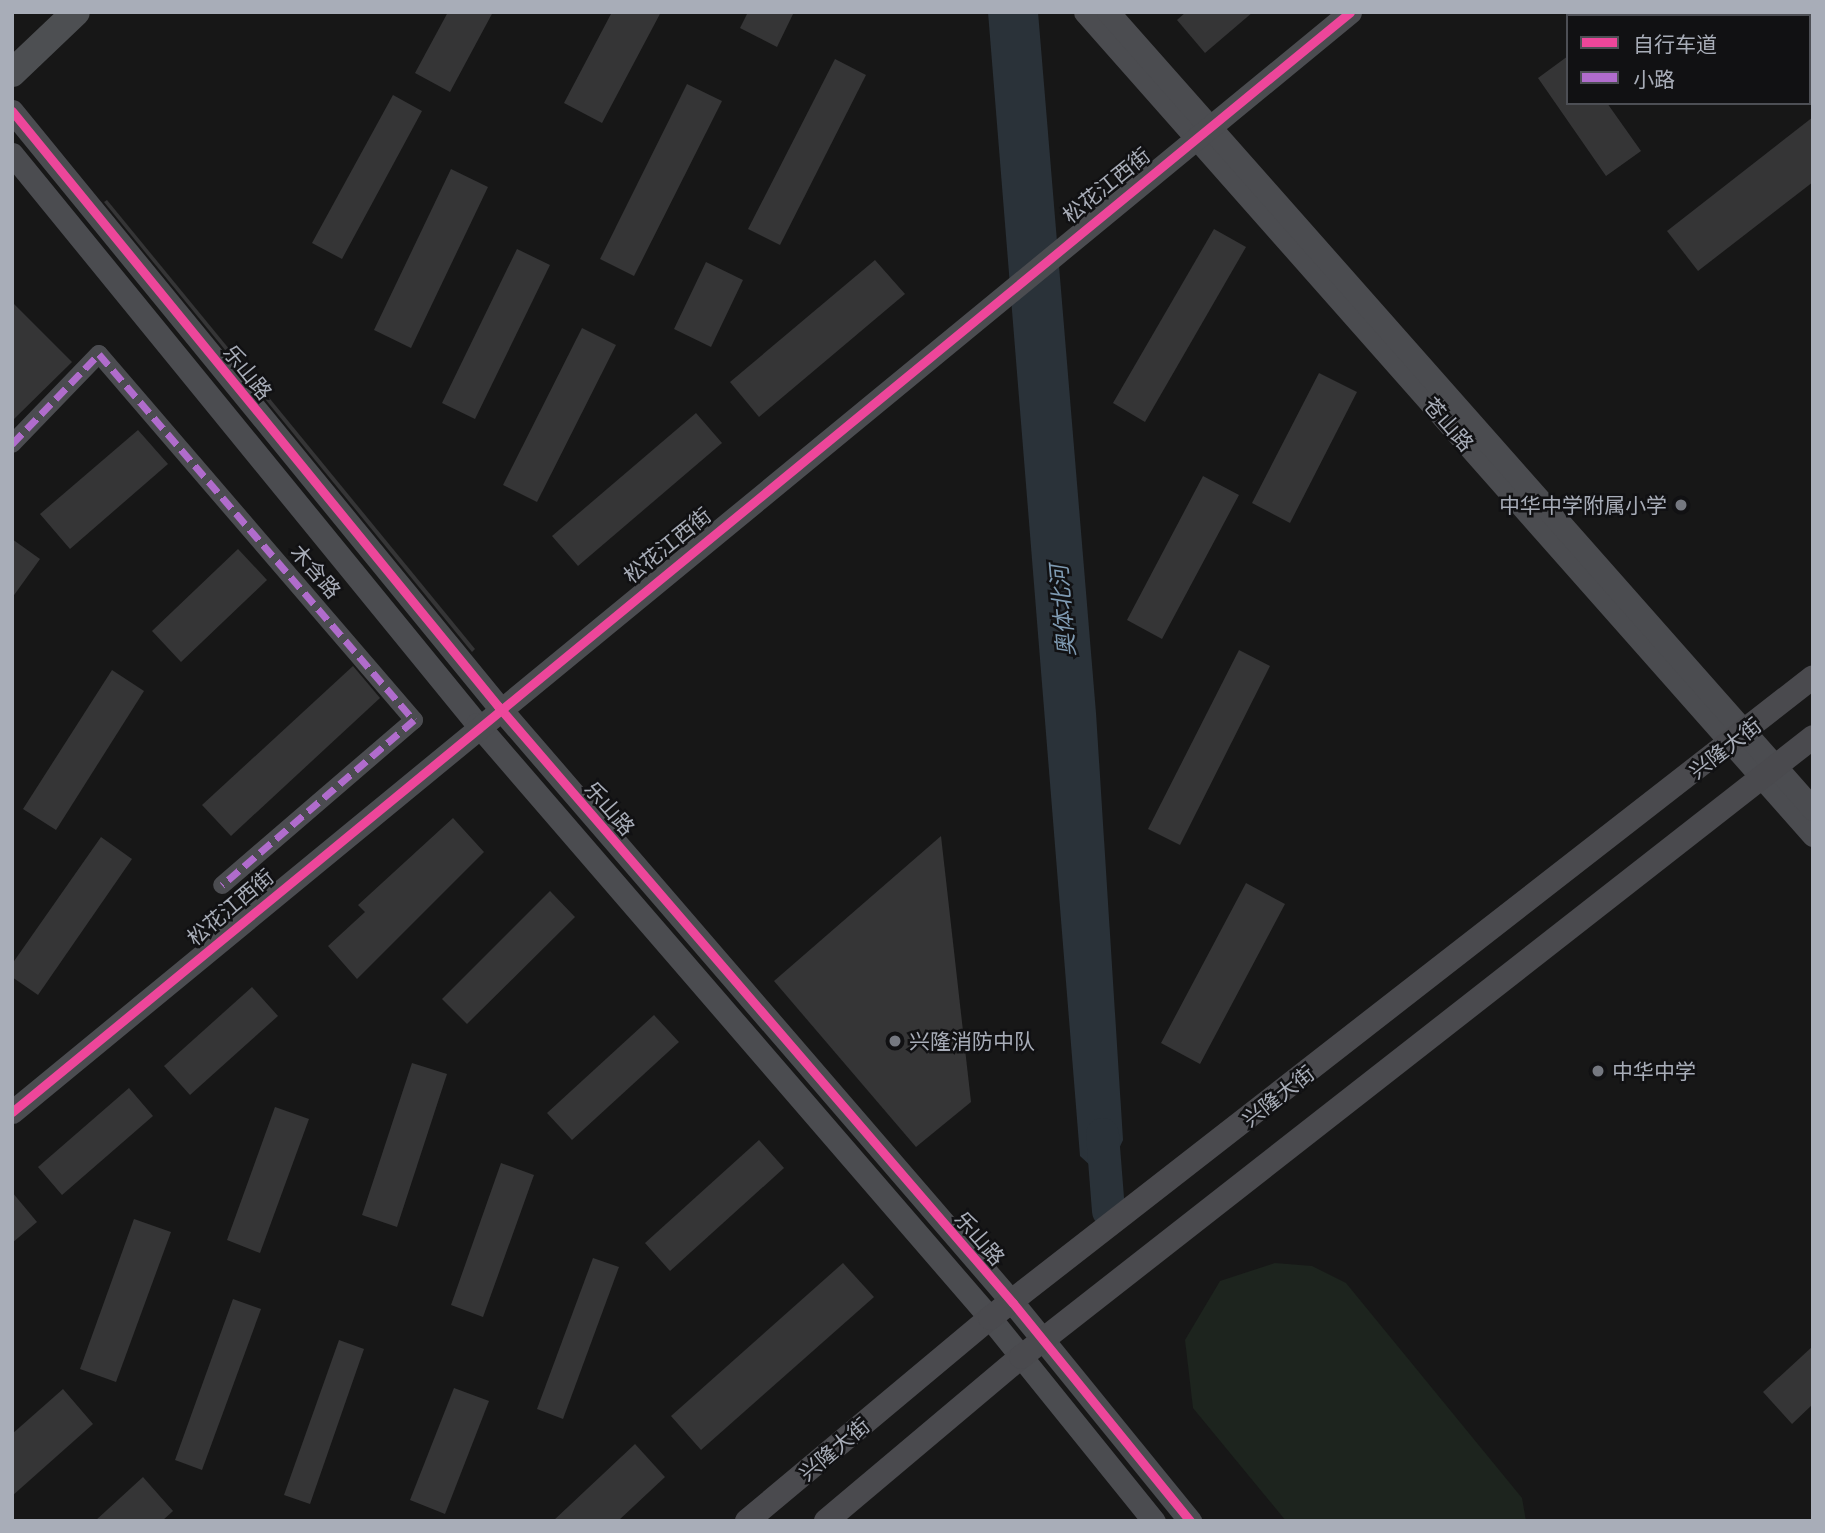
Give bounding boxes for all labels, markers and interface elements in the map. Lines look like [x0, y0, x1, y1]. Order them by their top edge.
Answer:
legend [1566, 14, 1811, 105]
text: 自行车道 [1633, 31, 1717, 56]
text: 小路 [1633, 66, 1675, 91]
street label: 松花江西街 [1057, 142, 1155, 228]
street label: 乐山路 [218, 340, 278, 404]
street label: 苍山路 [1419, 392, 1479, 456]
place label: 中华中学附属小学 [1499, 492, 1667, 518]
marker: 中华中学附属小学 [1673, 497, 1689, 513]
street label: 松花江西街 [618, 502, 716, 588]
street label: 木含路 [286, 539, 346, 603]
water label: 奥体北河 [1044, 564, 1080, 658]
street label: 兴隆大街 [1684, 712, 1766, 784]
street label: 乐山路 [580, 776, 640, 840]
street label: 松花江西街 [182, 864, 278, 950]
place label: 兴隆消防中队 [909, 1028, 1035, 1054]
marker: 兴隆消防中队 [887, 1033, 903, 1049]
place label: 中华中学 [1612, 1058, 1696, 1084]
street label: 兴隆大街 [1237, 1060, 1319, 1132]
marker: 中华中学 [1590, 1063, 1606, 1079]
street label: 乐山路 [950, 1206, 1010, 1270]
street label: 兴隆大街 [794, 1412, 874, 1486]

